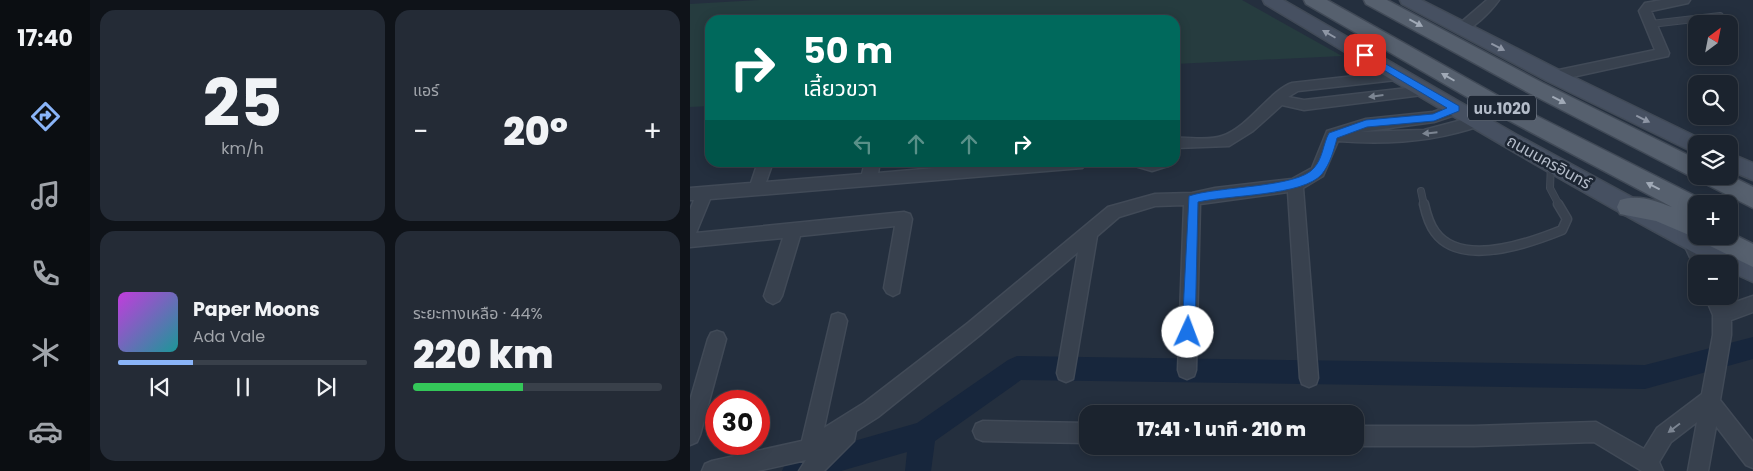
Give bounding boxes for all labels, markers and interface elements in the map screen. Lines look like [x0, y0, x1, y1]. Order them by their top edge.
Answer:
north arrow [1688, 15, 1738, 65]
map controls [1688, 15, 1738, 305]
one-way arrow [1408, 19, 1423, 27]
text: 17:40 [17, 23, 73, 54]
text: 50 m [803, 26, 893, 75]
one-way arrow [1323, 30, 1336, 39]
pin [1344, 34, 1386, 76]
icon: right [720, 35, 785, 100]
icon: arrive [1351, 41, 1379, 69]
one-way arrow [1491, 43, 1505, 51]
text: 25 [203, 58, 282, 149]
one-way arrow [1441, 72, 1454, 81]
text: เลี้ยวขวา [803, 73, 878, 104]
button: search [1688, 75, 1738, 125]
text: แอร์ [413, 79, 439, 102]
one-way arrow [1368, 92, 1384, 100]
road number: นบ.1020 [1468, 96, 1536, 120]
one-way arrow [1552, 96, 1566, 104]
icon: directions [28, 99, 63, 134]
text: 20° [503, 105, 568, 158]
text: − [413, 112, 428, 151]
text: + [643, 112, 662, 151]
one-way arrow [1636, 115, 1651, 123]
one-way arrow [1422, 129, 1438, 137]
street label: ถนนนครอินทร์ [1503, 129, 1596, 195]
icon: left [849, 130, 877, 158]
icon: ahead [902, 130, 930, 158]
icon: ahead [955, 130, 983, 158]
icon: right [1008, 130, 1036, 158]
button: layers [1688, 135, 1738, 185]
text: km/h [221, 137, 264, 160]
icon: music [28, 178, 63, 213]
one-way arrow [1646, 182, 1660, 190]
button: + [1688, 195, 1738, 245]
button: − [1688, 255, 1738, 305]
icon: phone [28, 256, 63, 291]
text: Paper Moons [193, 296, 320, 323]
text: ระยะทางเหลือ · 44% [413, 302, 543, 325]
position arrow [1161, 305, 1213, 357]
text: Ada Vale [193, 325, 265, 348]
text: 220 km [413, 328, 554, 381]
icon: climate [28, 335, 63, 370]
icon: previous [146, 373, 174, 401]
icon: pause [229, 373, 257, 401]
icon: next [312, 373, 340, 401]
speed limit sign: 30 [705, 390, 770, 455]
icon: car [28, 414, 63, 449]
text: 17:41 · 1 นาที · 210 m [1137, 416, 1306, 443]
one-way arrow [1667, 423, 1681, 433]

